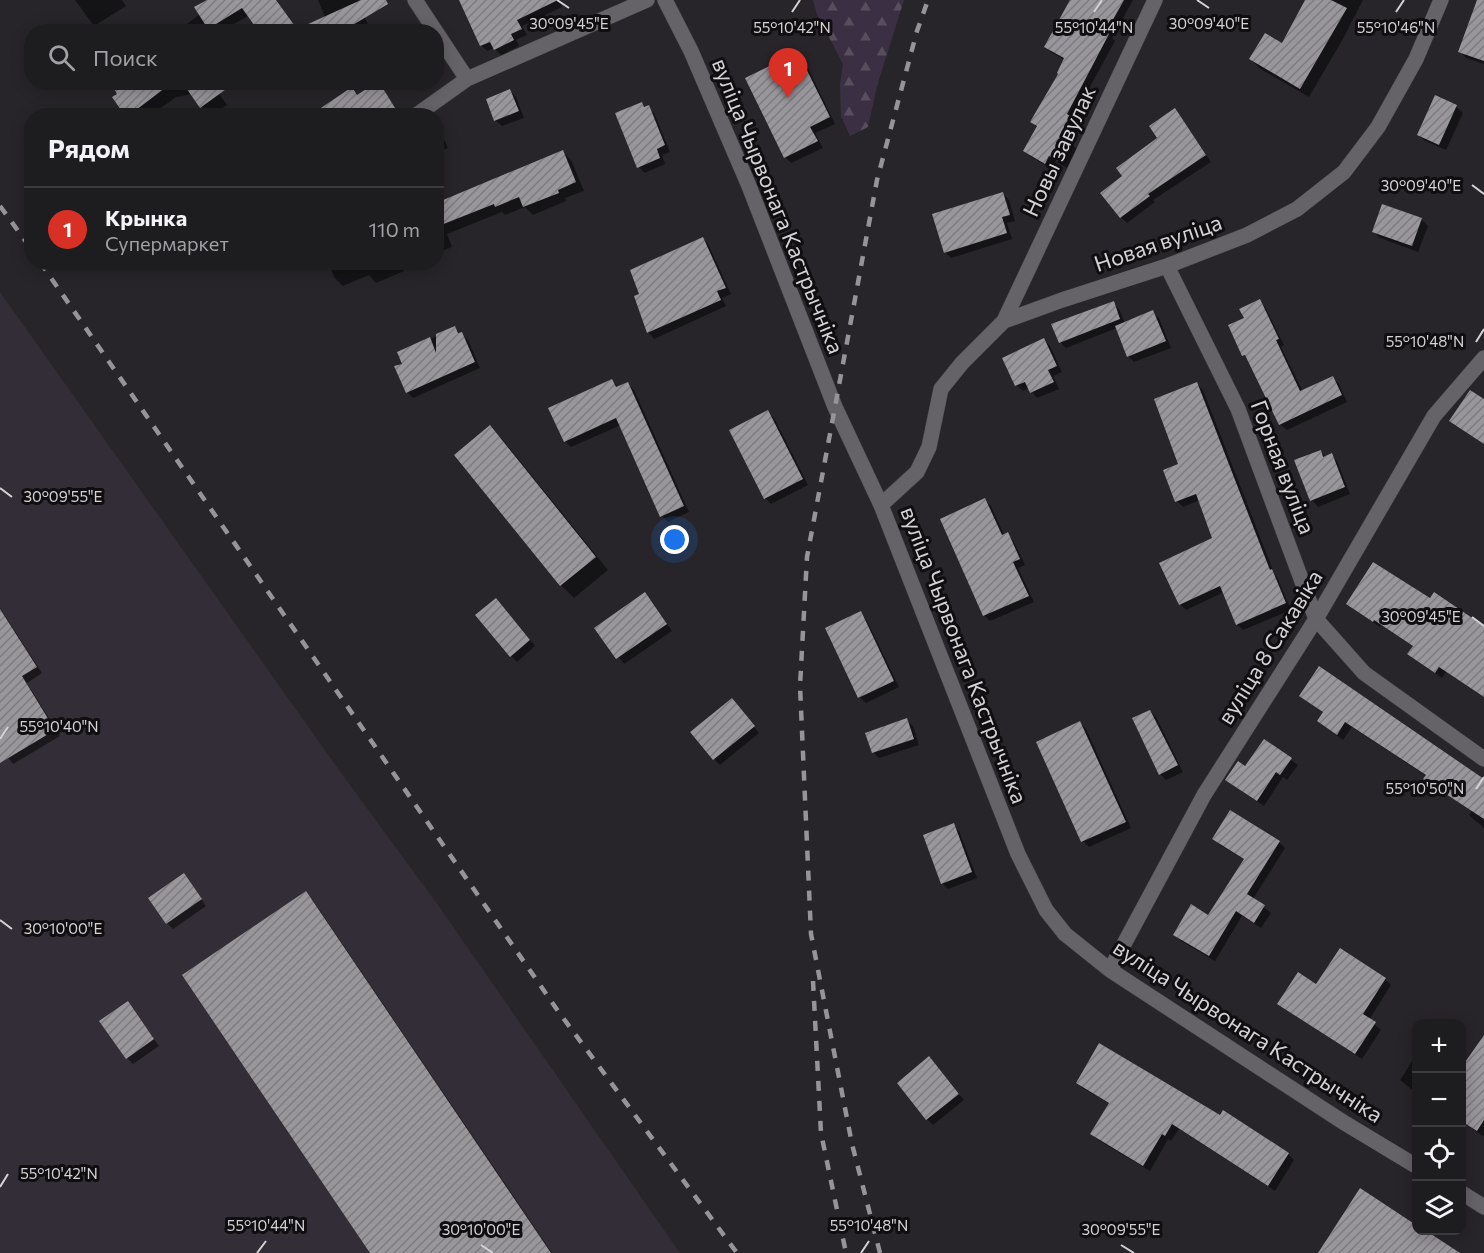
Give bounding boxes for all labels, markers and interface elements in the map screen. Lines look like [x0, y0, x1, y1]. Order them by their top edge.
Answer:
text: 30°09'45"E [529, 14, 609, 32]
text: 30°09'40"E [1169, 14, 1249, 32]
text: 55°10'42"N [753, 18, 831, 36]
text: 55°10'44"N [1055, 18, 1133, 36]
text: 55°10'46"N [1357, 18, 1435, 36]
search box [24, 24, 444, 90]
icon: search [45, 41, 78, 74]
text: Поиск [93, 44, 158, 71]
pin: 1 [768, 48, 808, 98]
street label: вуліца Чырвонага Кастрычніка [707, 54, 850, 357]
street label: Новы завулак [1016, 81, 1101, 221]
text: Рядом [48, 132, 130, 163]
text: 30°09'40"E [1381, 176, 1461, 194]
text: Крынка [105, 204, 187, 231]
street label: Новая вуліца [1090, 208, 1225, 277]
text: 1 [63, 217, 72, 241]
text: 110 m [369, 217, 420, 241]
text: Супермаркет [105, 231, 229, 255]
text: 55°10'48"N [1386, 332, 1464, 350]
street label: Горная вуліца [1246, 396, 1321, 538]
text: 30°09'55"E [23, 487, 103, 505]
street label: вуліца Чырвонага Кастрычніка [895, 502, 1034, 807]
your location [660, 525, 689, 554]
street label: вуліца 8 Сакавіка [1211, 565, 1328, 729]
text: 30°09'45"E [1381, 607, 1461, 625]
text: 55°10'40"N [19, 717, 99, 735]
text: 55°10'50"N [1386, 779, 1464, 797]
text: 30°10'00"E [24, 919, 102, 937]
street label: вуліца Чырвонага Кастрычніка [1108, 933, 1388, 1128]
map controls [1412, 1019, 1466, 1235]
button: + [1412, 1019, 1466, 1073]
button: − [1412, 1073, 1466, 1127]
button: locate [1412, 1127, 1466, 1181]
text: 55°10'42"N [20, 1164, 98, 1182]
button: layers [1412, 1181, 1466, 1235]
text: 55°10'44"N [227, 1216, 305, 1234]
text: 55°10'48"N [830, 1216, 908, 1234]
text: 30°10'00"E [442, 1220, 520, 1238]
text: 30°09'55"E [1081, 1220, 1161, 1238]

